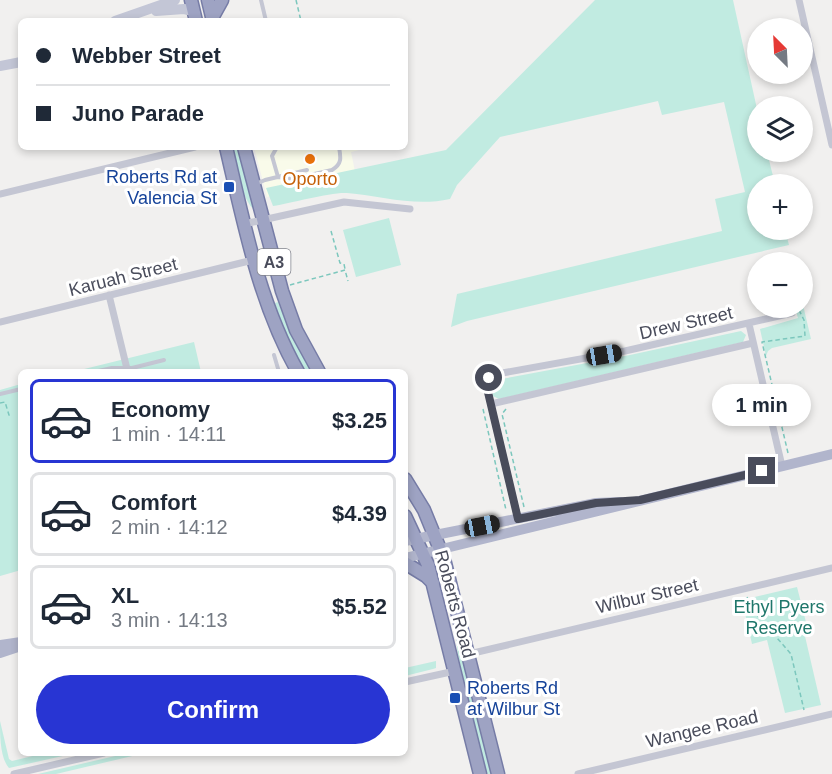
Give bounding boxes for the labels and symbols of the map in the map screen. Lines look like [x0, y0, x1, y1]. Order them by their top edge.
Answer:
north arrow [747, 18, 813, 84]
marker: Oporto [303, 152, 317, 166]
place label: Roberts Rd at Valencia St [106, 167, 217, 208]
place label: Oporto [282, 169, 338, 189]
marker: Roberts Rd at Valencia St [222, 180, 236, 194]
road number: A3 [258, 249, 290, 275]
street label: Karuah Street [67, 254, 179, 300]
street label: Drew Street [637, 303, 735, 343]
car [585, 343, 623, 367]
route start [475, 364, 502, 391]
callout: 1 min [712, 384, 812, 426]
route end [748, 457, 775, 484]
car [463, 514, 501, 538]
street label: Roberts Road [431, 548, 479, 660]
street label: Wilbur Street [594, 575, 700, 617]
park label: Ethyl Pyers Reserve [733, 597, 825, 638]
place label: Roberts Rd at Wilbur St [467, 678, 560, 719]
marker: Roberts Rd at Wilbur St [448, 691, 462, 705]
street label: Wangee Road [644, 706, 760, 752]

